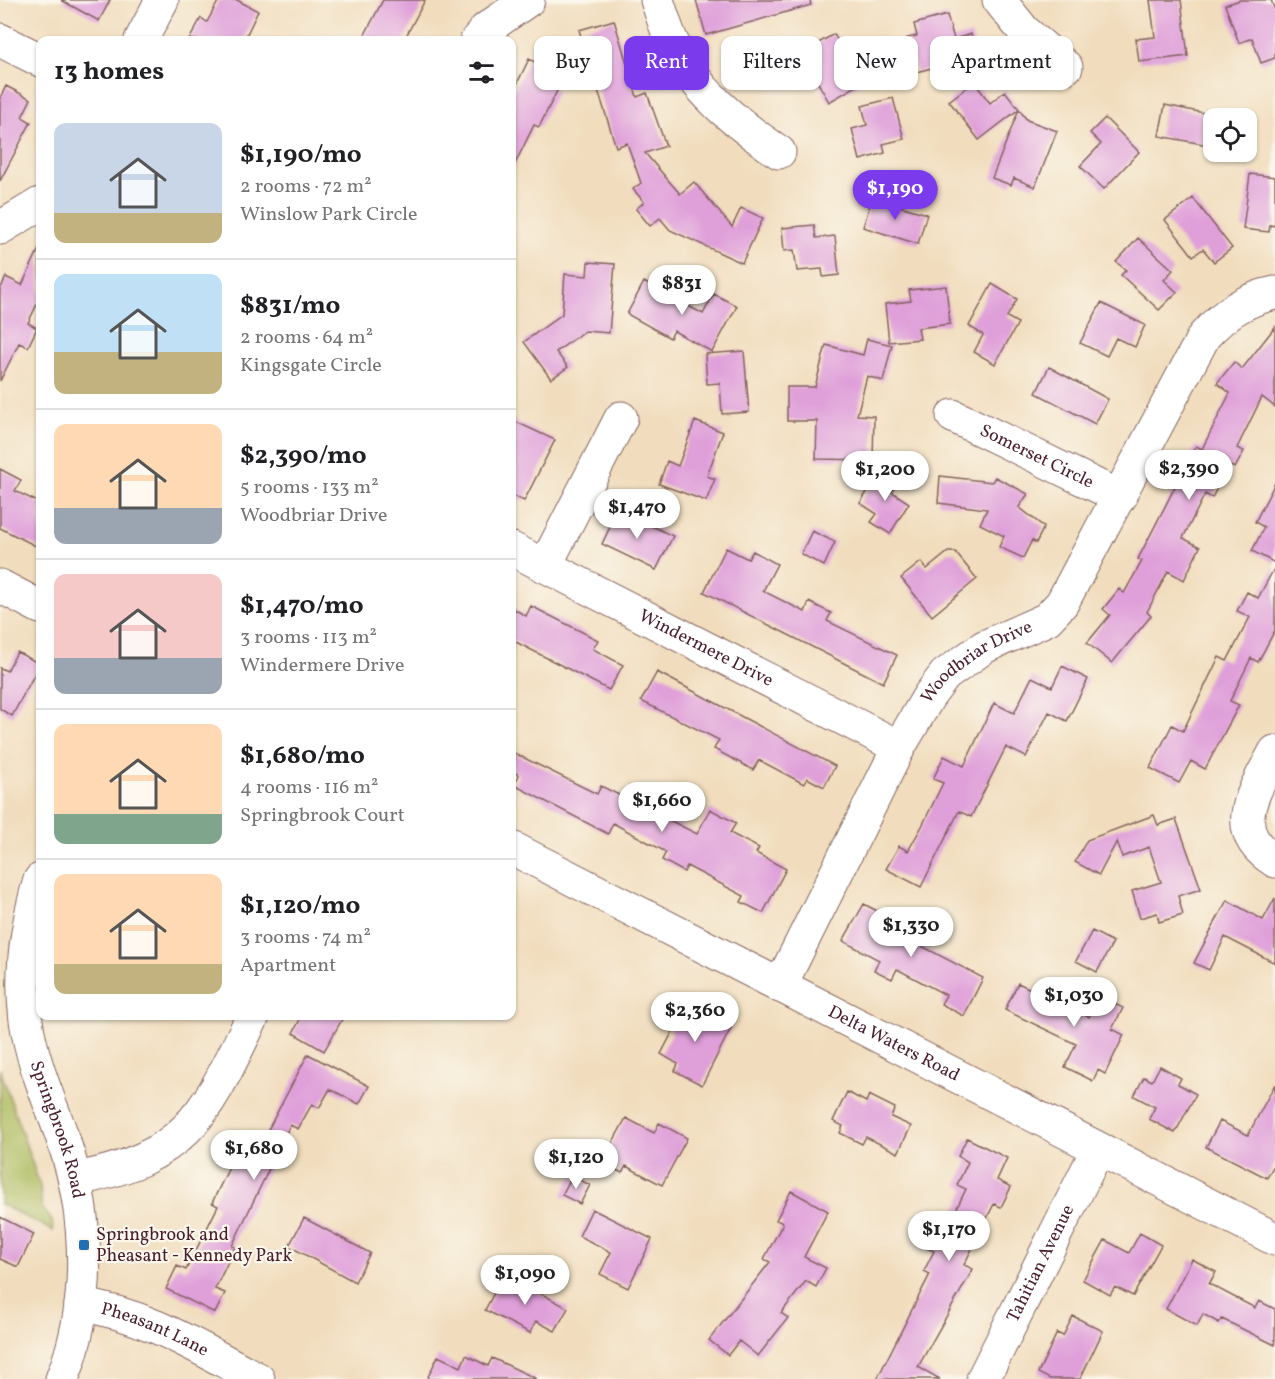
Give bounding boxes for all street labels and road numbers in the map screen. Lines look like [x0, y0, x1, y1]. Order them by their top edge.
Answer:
street label: Somerset Circle [975, 418, 1098, 495]
street label: Windermere Drive [634, 603, 778, 693]
street label: Woodbriar Drive [915, 615, 1036, 709]
street label: Delta Waters Road [823, 999, 964, 1088]
street label: Springbrook Road [23, 1058, 90, 1201]
street label: Tahitian Avenue [1001, 1201, 1081, 1327]
street label: Pheasant Lane [98, 1297, 213, 1363]

